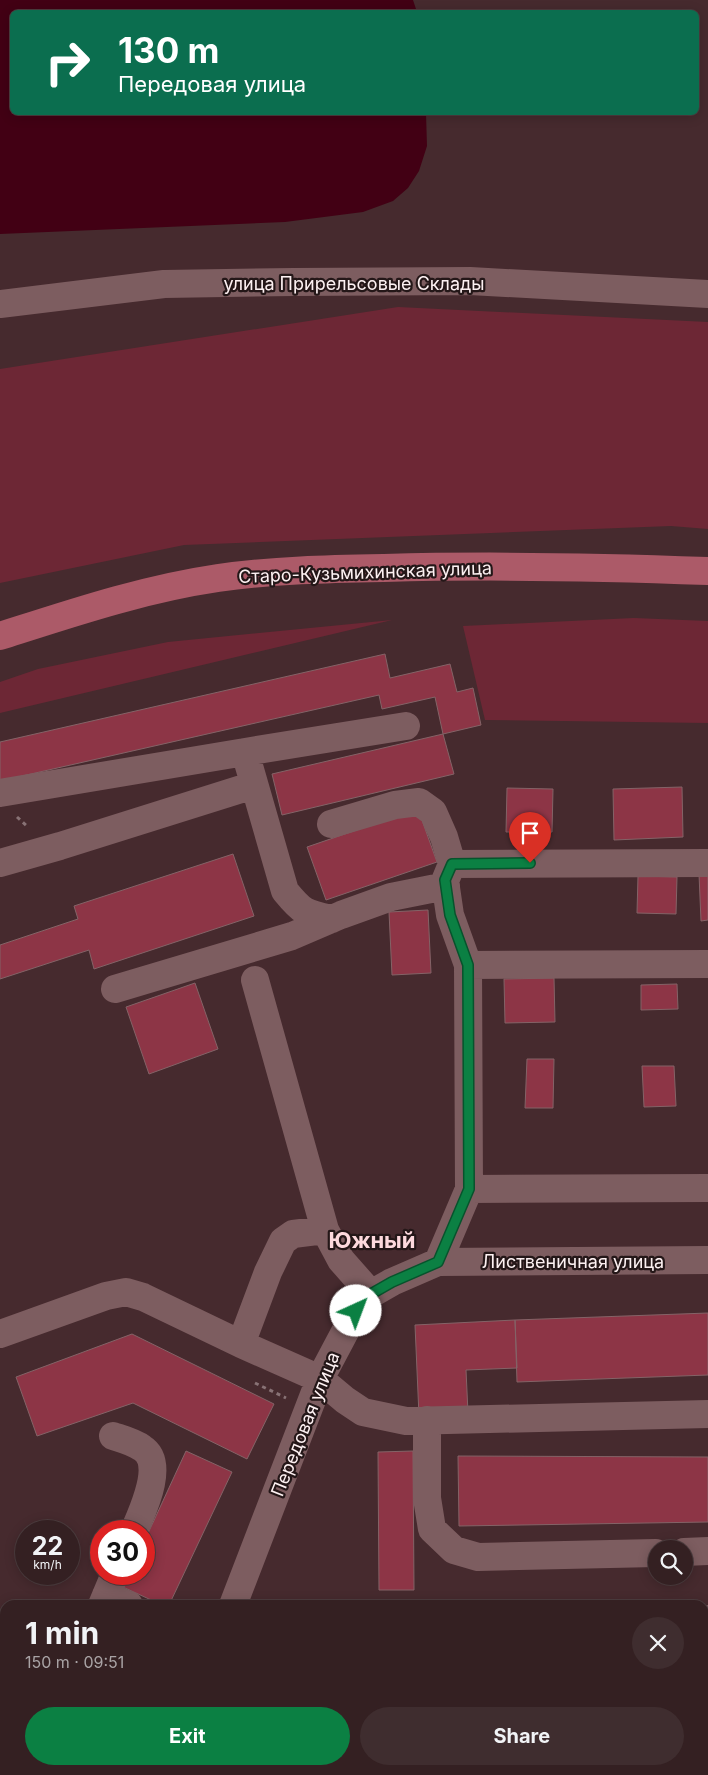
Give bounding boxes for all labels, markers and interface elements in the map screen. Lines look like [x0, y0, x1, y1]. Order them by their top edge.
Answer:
text: 130 m [118, 29, 220, 71]
icon: right [35, 30, 100, 95]
text: Передовая улица [118, 71, 306, 97]
street label: улица Прирельсовые Склады [223, 273, 485, 294]
street label: Старо-Кузьмихинская улица [238, 557, 492, 587]
pin [509, 812, 551, 863]
icon: arrive [516, 819, 544, 847]
district label: Южный [328, 1227, 416, 1253]
street label: Лиственичная улица [482, 1251, 664, 1272]
position arrow [329, 1284, 381, 1336]
street label: Передовая улица [266, 1349, 344, 1499]
speed limit sign: 30 [90, 1520, 155, 1585]
text: 22 [32, 1531, 63, 1561]
map controls [648, 1540, 693, 1585]
button: search [648, 1540, 693, 1585]
text: km/h [33, 1557, 62, 1572]
text: 1 min [25, 1615, 99, 1651]
button: close [632, 1617, 684, 1669]
text: 150 m · 09:51 [25, 1652, 124, 1672]
button: Exit [25, 1707, 350, 1765]
button: Share [360, 1707, 684, 1765]

